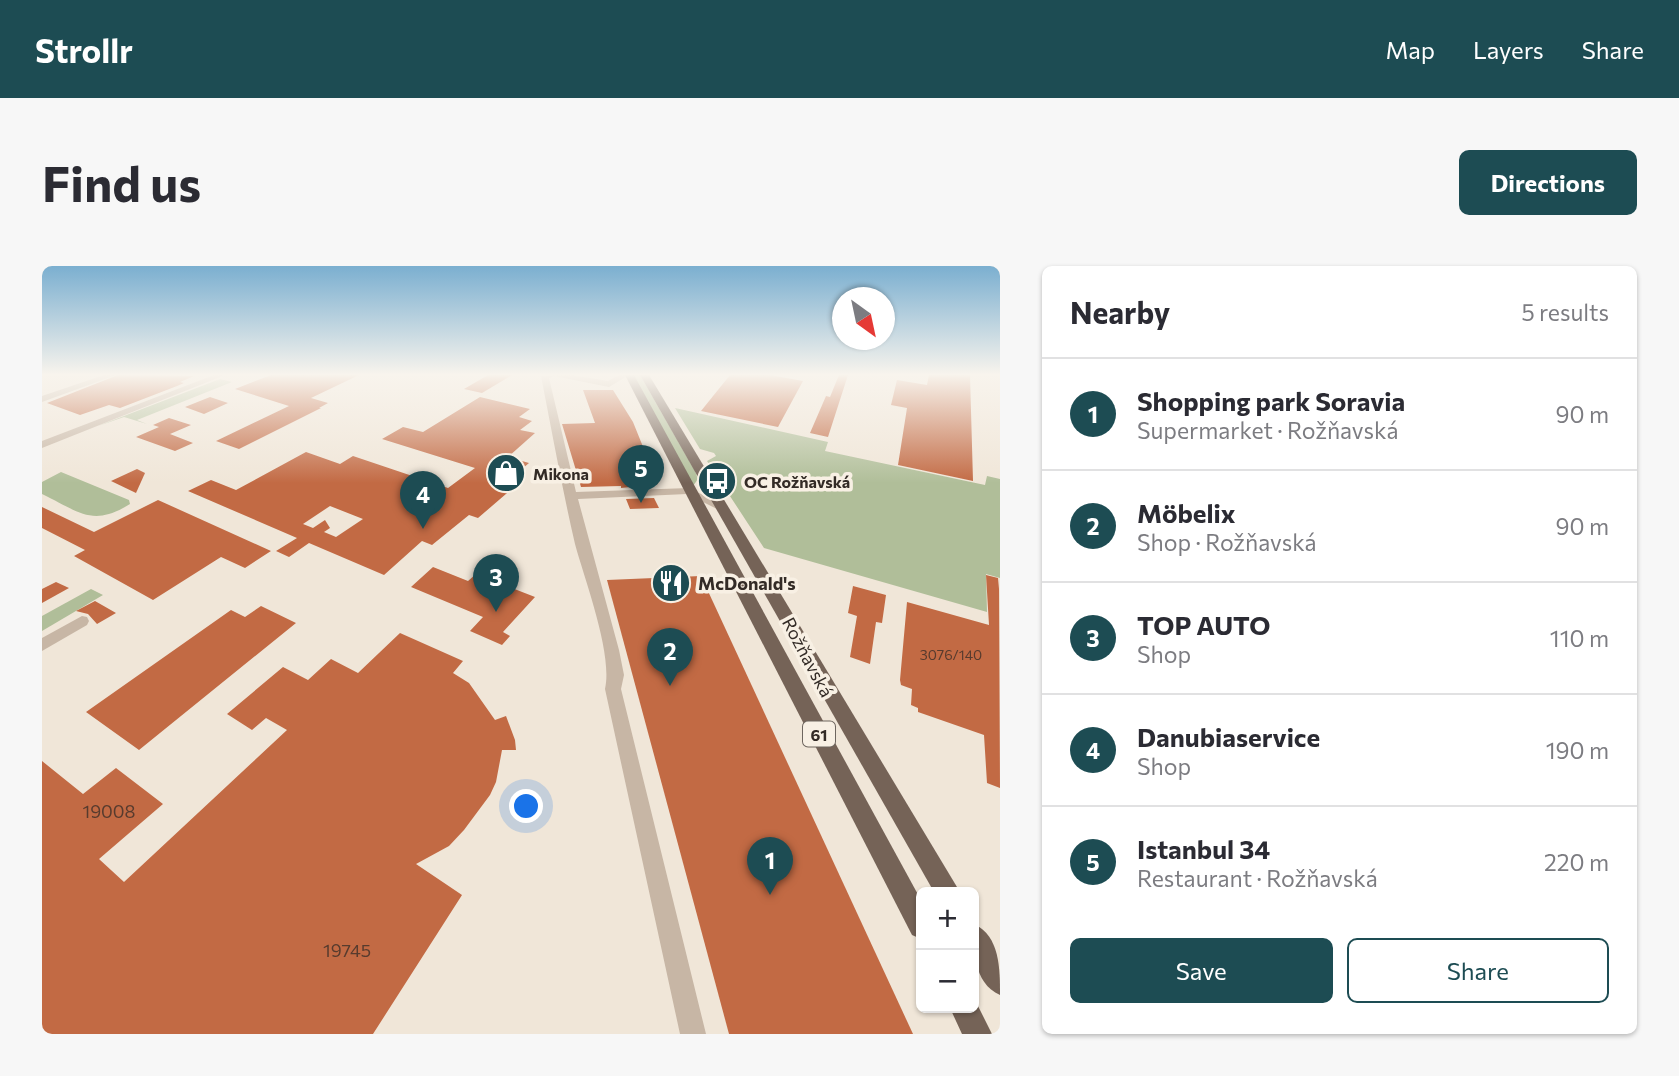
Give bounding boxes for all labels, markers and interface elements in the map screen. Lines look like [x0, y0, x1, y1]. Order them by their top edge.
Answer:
text: Strollr [35, 29, 133, 70]
text: Map [1386, 35, 1435, 64]
text: Layers [1473, 35, 1544, 64]
text: Share [1582, 35, 1644, 64]
button: Directions [1459, 150, 1637, 215]
text: Find us [42, 152, 201, 212]
north arrow [832, 287, 895, 350]
text: Nearby [1070, 293, 1170, 330]
text: 5 results [1521, 298, 1609, 326]
text: Shopping park Soravia [1137, 385, 1405, 416]
text: 1 [1088, 400, 1098, 428]
text: 90 m [1556, 400, 1609, 428]
text: Supermarket · Rožňavská [1137, 416, 1398, 444]
pin: 5 [618, 445, 664, 503]
shop icon: Mikona [485, 452, 527, 494]
bus stop icon: OC Rožňavská [696, 460, 738, 502]
place label: Mikona [533, 464, 589, 483]
pin: 4 [400, 471, 446, 529]
place label: OC Rožňavská [744, 472, 850, 491]
text: Möbelix [1137, 497, 1236, 528]
text: 2 [1086, 512, 1100, 540]
text: 90 m [1556, 512, 1609, 540]
text: Shop · Rožňavská [1137, 528, 1317, 556]
pin: 3 [473, 554, 519, 612]
restaurant icon: McDonald's [650, 562, 692, 604]
place label: McDonald's [698, 572, 796, 594]
text: TOP AUTO [1137, 609, 1270, 640]
street label: Rožňavská [778, 613, 838, 701]
text: 3 [1086, 624, 1100, 652]
text: 110 m [1550, 624, 1609, 652]
pin: 2 [647, 628, 693, 686]
text: Shop [1137, 640, 1191, 668]
house number: 3076/140 [920, 646, 982, 663]
text: Danubiaservice [1137, 721, 1320, 752]
road number: 61 [803, 722, 835, 747]
text: 4 [1086, 736, 1100, 764]
text: 190 m [1546, 736, 1609, 764]
text: Shop [1137, 752, 1191, 780]
your location [509, 789, 543, 823]
house number: 19008 [82, 800, 136, 822]
text: Istanbul 34 [1137, 833, 1270, 864]
pin: 1 [747, 837, 793, 895]
text: 5 [1086, 848, 1100, 876]
text: 220 m [1544, 848, 1609, 876]
text: Restaurant · Rožňavská [1137, 864, 1378, 892]
map controls [916, 887, 979, 1013]
button: + [916, 887, 979, 950]
button: Save [1070, 938, 1333, 1003]
button: Share [1347, 938, 1609, 1003]
house number: 19745 [323, 939, 371, 961]
button: − [916, 950, 979, 1013]

